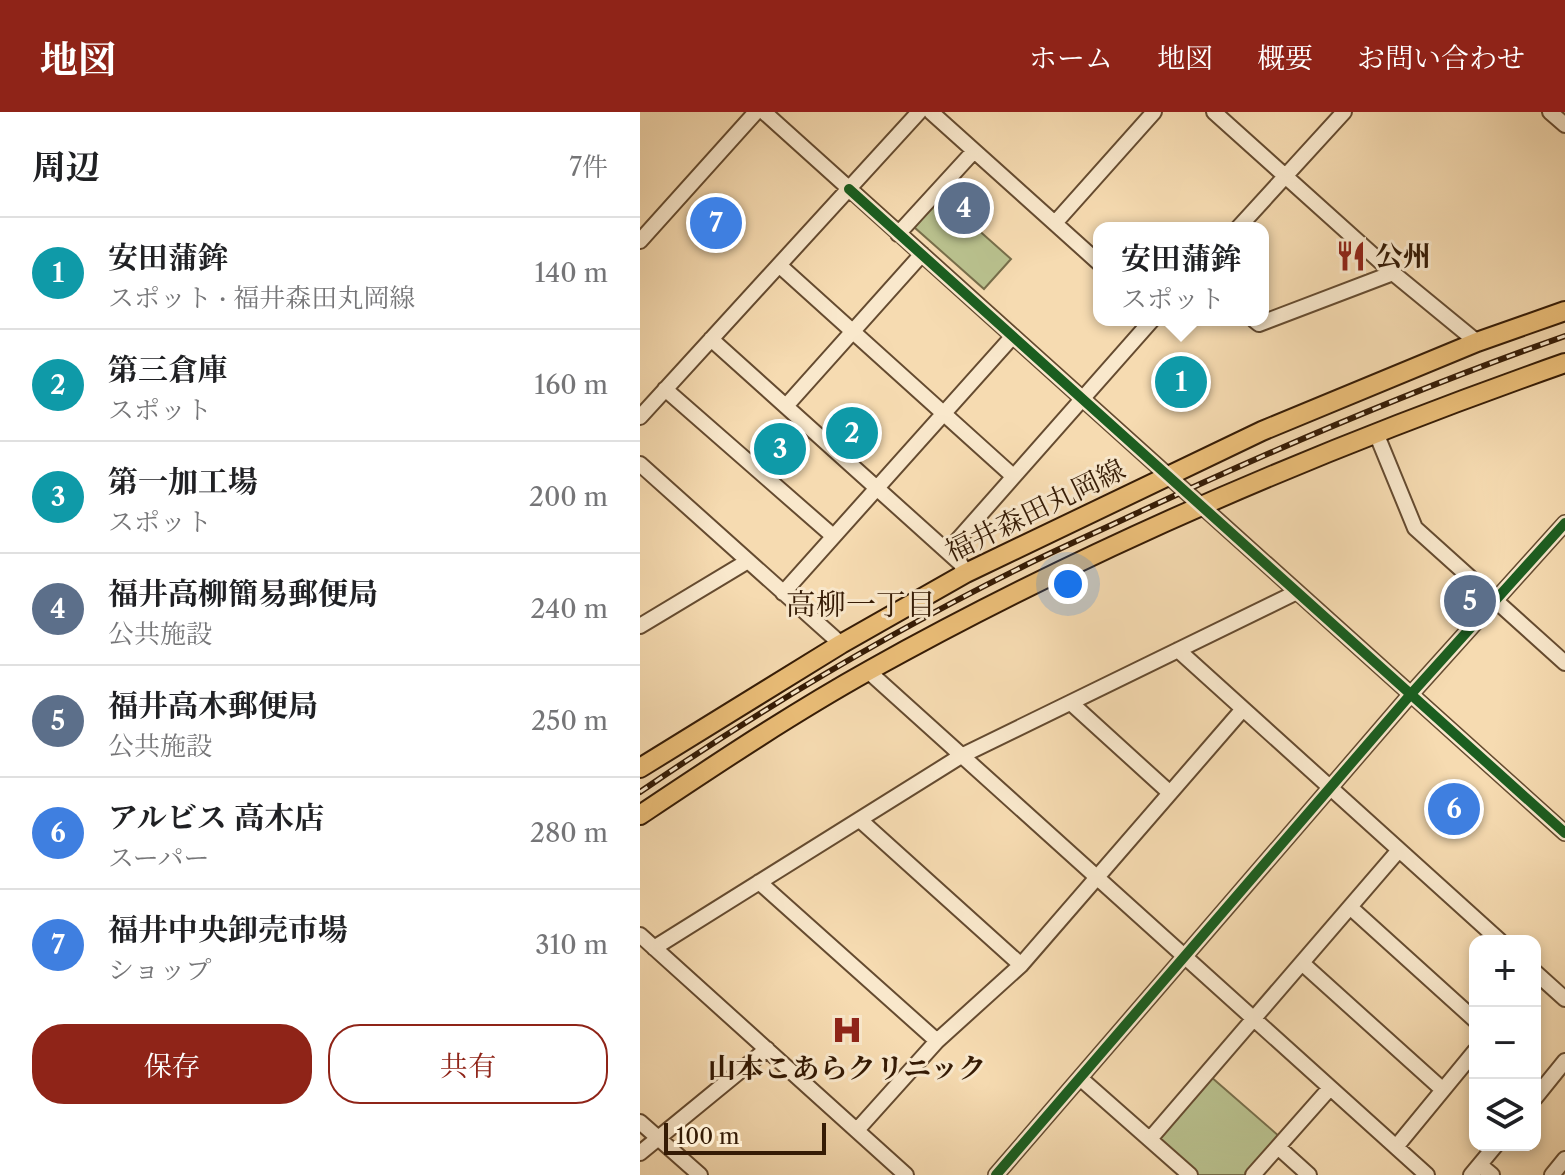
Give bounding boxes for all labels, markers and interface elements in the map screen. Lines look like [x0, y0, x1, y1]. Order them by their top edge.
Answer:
text: 地図 [40, 36, 116, 83]
text: ホーム [1029, 41, 1113, 75]
text: 地図 [1157, 41, 1213, 75]
text: 概要 [1257, 41, 1313, 75]
text: お問い合わせ [1357, 41, 1525, 75]
text: 周辺 [32, 146, 100, 188]
text: 7件 [569, 151, 608, 183]
pin: 4 [938, 178, 990, 238]
pin: 7 [690, 193, 742, 253]
popup [1093, 222, 1269, 326]
text: 安田蒲鉾 [108, 239, 228, 276]
restaurant icon: 公州 [1334, 239, 1368, 273]
place label: 公州 [1375, 239, 1431, 273]
text: 安田蒲鉾 [1121, 240, 1241, 277]
text: 1 [52, 257, 64, 289]
text: 140 m [534, 257, 608, 289]
text: スポット · 福井森田丸岡線 [108, 282, 415, 314]
text: スポット [1121, 283, 1225, 315]
text: 第三倉庫 [108, 351, 228, 388]
pin: 1 [1155, 352, 1207, 412]
text: 2 [50, 369, 66, 401]
text: 160 m [534, 369, 608, 401]
text: スポット [108, 394, 212, 426]
pin: 2 [826, 403, 878, 463]
pin: 3 [754, 419, 806, 479]
street label: 福井森田丸岡線 [939, 452, 1131, 568]
text: 第一加工場 [108, 463, 258, 500]
text: 3 [51, 481, 65, 513]
text: 200 m [529, 481, 608, 513]
text: スポット [108, 506, 212, 538]
your location [1048, 564, 1088, 604]
pin: 5 [1444, 571, 1496, 631]
text: 福井高柳簡易郵便局 [108, 575, 378, 612]
district label: 高柳一丁目 [786, 586, 936, 623]
text: 4 [50, 593, 66, 625]
text: 240 m [530, 593, 608, 625]
text: 公共施設 [108, 618, 212, 650]
text: 福井高木郵便局 [108, 687, 318, 724]
text: 5 [51, 705, 65, 737]
text: 250 m [531, 705, 608, 737]
text: 公共施設 [108, 730, 212, 762]
pin: 6 [1428, 779, 1480, 839]
text: アルビス 高木店 [108, 799, 324, 836]
text: 6 [50, 817, 66, 849]
text: 280 m [530, 817, 608, 849]
text: スーパー [108, 842, 209, 874]
text: 福井中央卸売市場 [108, 911, 348, 948]
text: 7 [51, 929, 65, 961]
text: 310 m [535, 929, 608, 961]
map controls [1469, 935, 1541, 1151]
button: + [1469, 935, 1541, 1007]
text: ショップ [108, 954, 211, 986]
button: − [1469, 1007, 1541, 1079]
hospital icon: 山本こあらクリニック [830, 1013, 864, 1047]
button: 保存 [32, 1024, 312, 1104]
button: 共有 [328, 1024, 608, 1104]
place label: 山本こあらクリニック [708, 1051, 986, 1085]
button: layers [1469, 1079, 1541, 1151]
scale bar [664, 1119, 826, 1155]
text: 100 m [676, 1123, 739, 1150]

